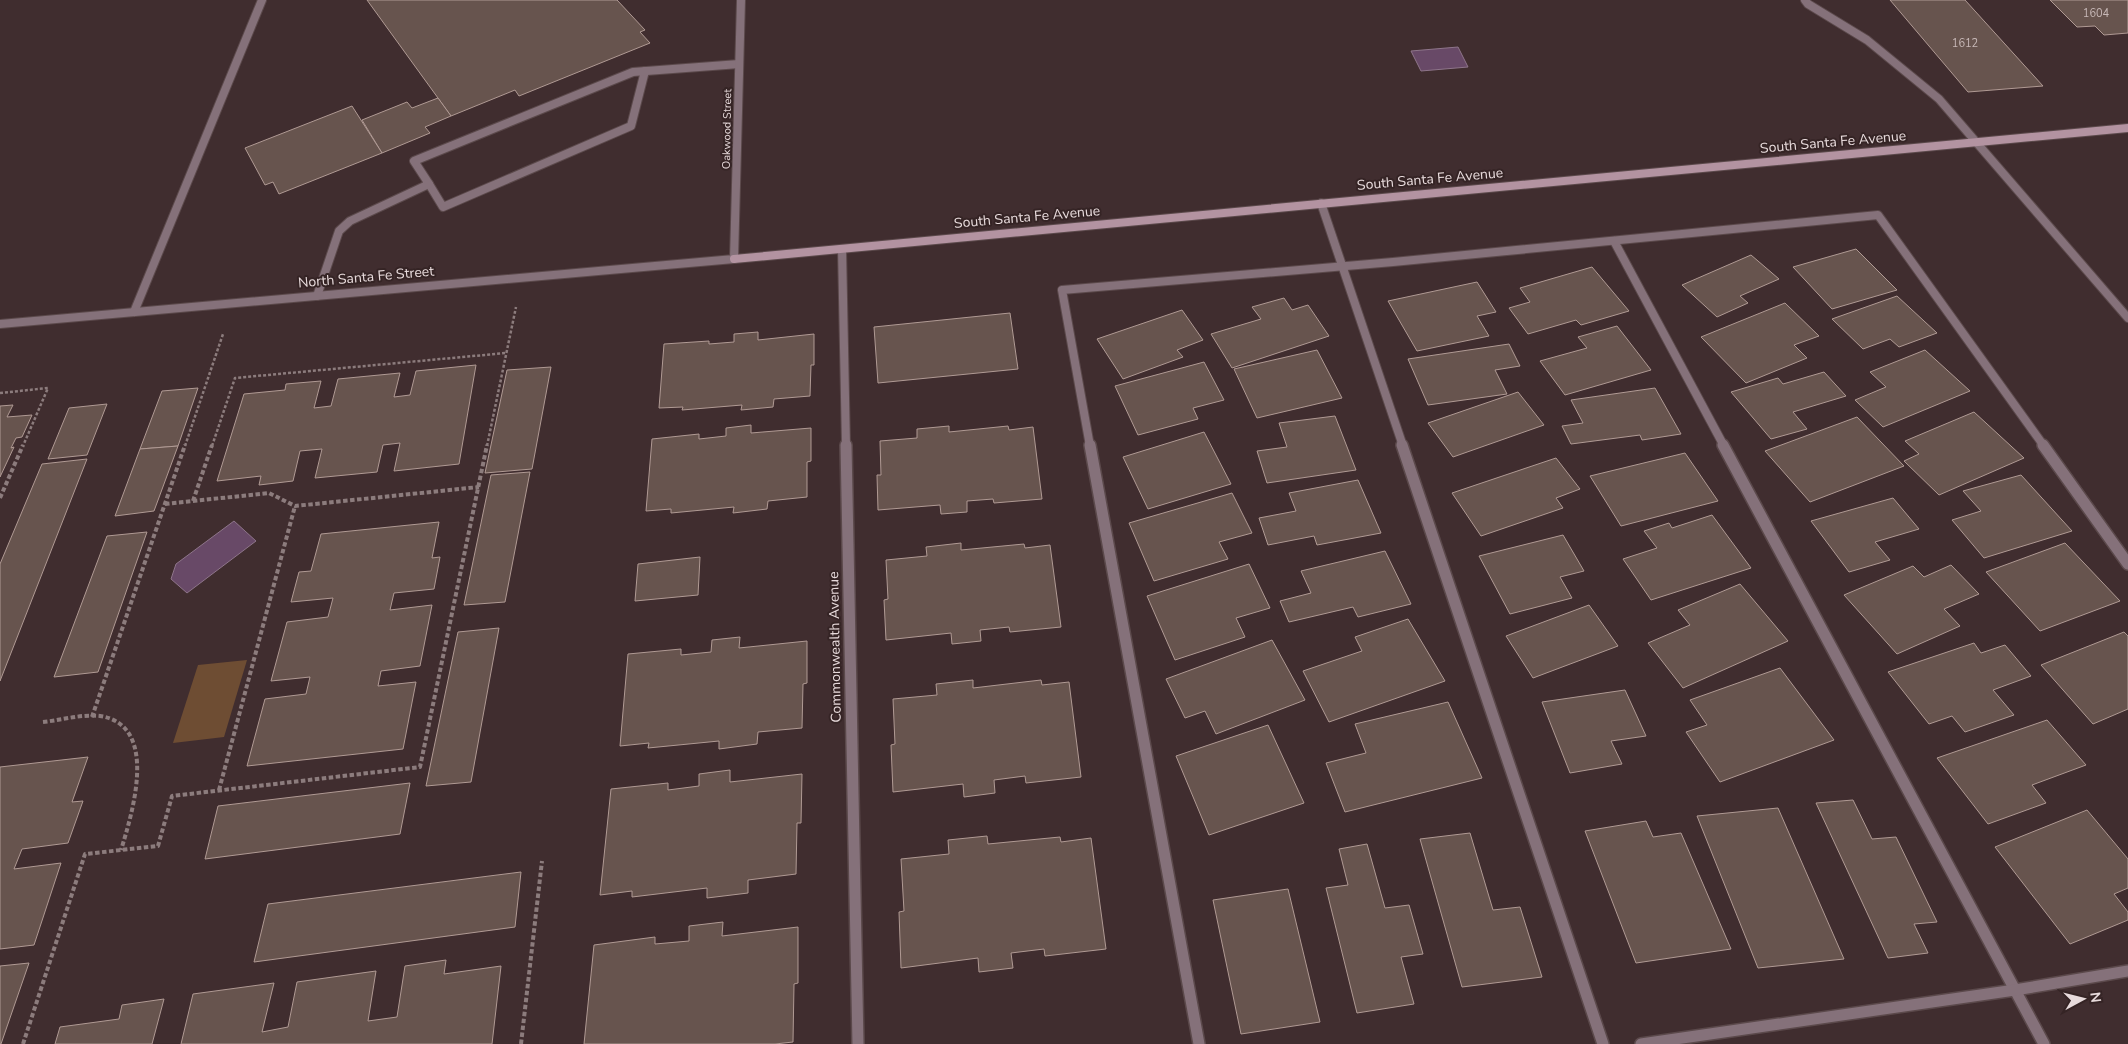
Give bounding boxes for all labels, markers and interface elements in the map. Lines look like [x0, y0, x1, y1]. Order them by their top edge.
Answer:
house number: 1604 [2083, 6, 2110, 21]
house number: 1612 [1952, 36, 1978, 51]
street label: Oakwood Street [719, 89, 735, 169]
street label: South Santa Fe Avenue [1759, 126, 1907, 158]
street label: South Santa Fe Avenue [1356, 163, 1504, 195]
street label: South Santa Fe Avenue [953, 201, 1101, 233]
street label: North Santa Fe Street [297, 262, 435, 292]
street label: Commonwealth Avenue [824, 571, 846, 723]
north arrow [2058, 974, 2108, 1024]
text: N [2085, 991, 2105, 1004]

